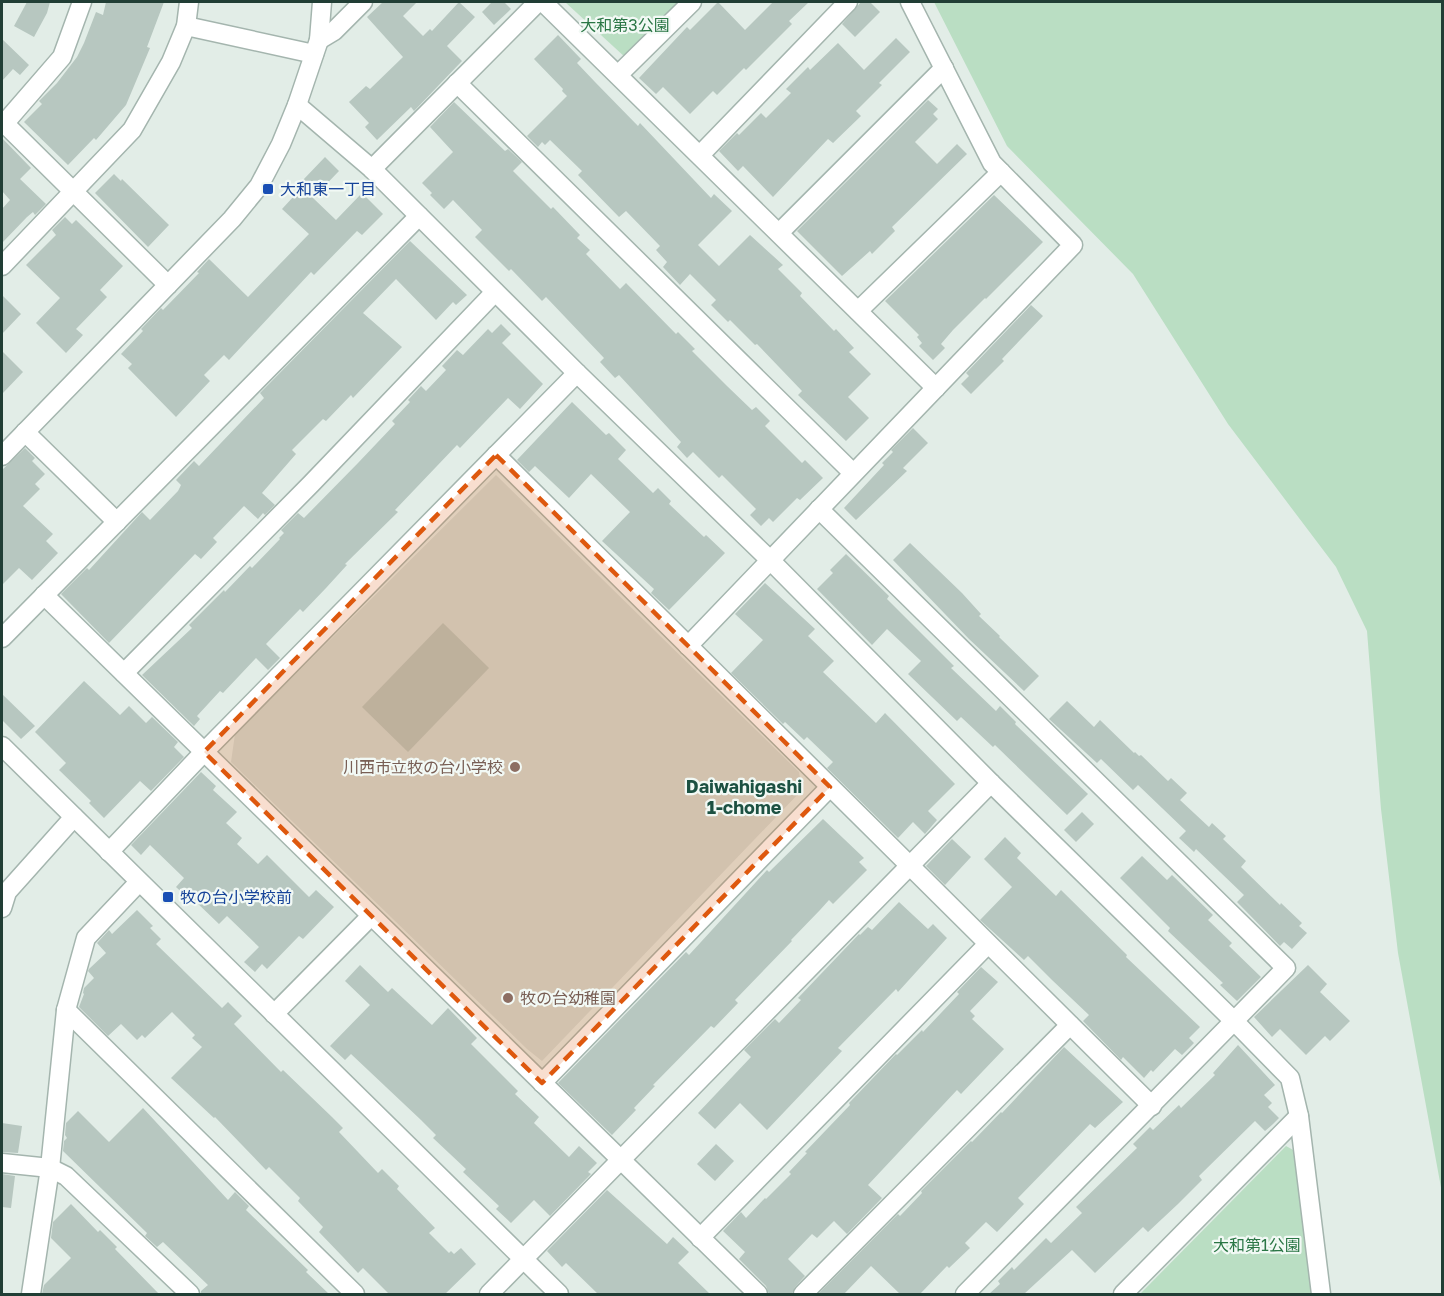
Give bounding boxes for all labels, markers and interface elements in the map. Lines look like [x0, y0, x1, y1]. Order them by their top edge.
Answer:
park label: 大和第3公園 [580, 15, 670, 35]
place label: 大和東一丁目 [280, 179, 376, 199]
marker: 大和東一丁目 [261, 182, 275, 196]
place label: 川西市立牧の台小学校 [343, 757, 503, 777]
marker: 川西市立牧の台小学校 [508, 760, 522, 774]
district label: Daiwahigashi 1-chome [686, 775, 802, 818]
place label: 牧の台小学校前 [180, 887, 292, 907]
marker: 牧の台小学校前 [161, 890, 175, 904]
place label: 牧の台幼稚園 [520, 988, 616, 1008]
marker: 牧の台幼稚園 [501, 991, 515, 1005]
park label: 大和第1公園 [1213, 1235, 1301, 1255]

